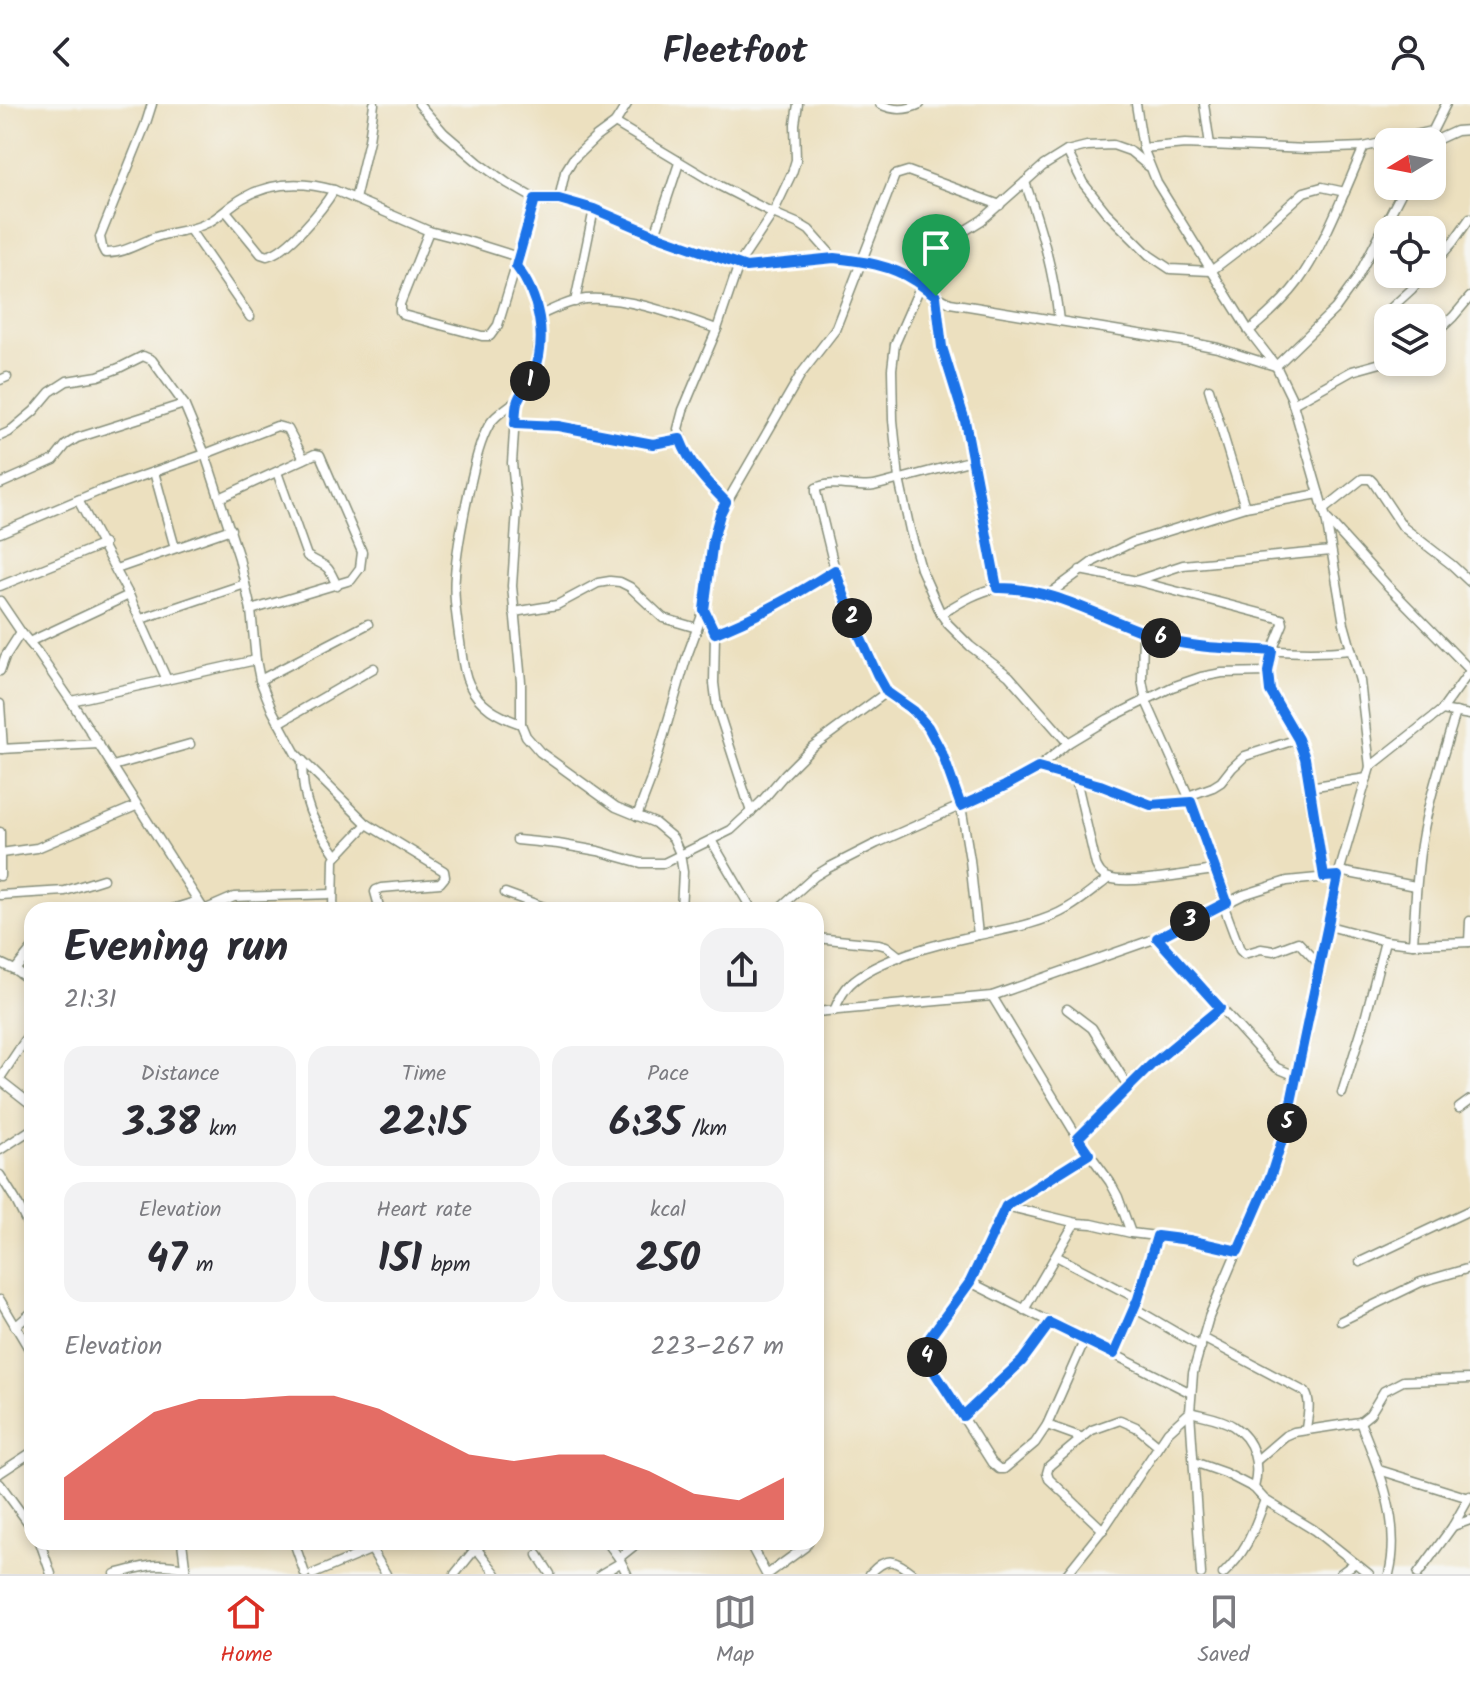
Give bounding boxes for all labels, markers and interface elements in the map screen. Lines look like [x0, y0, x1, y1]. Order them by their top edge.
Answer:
text: Fleetfoot [662, 24, 808, 81]
icon: back [40, 30, 84, 74]
icon: person [1386, 30, 1430, 74]
north arrow [1374, 128, 1446, 200]
map controls [1374, 128, 1446, 376]
pin [902, 214, 970, 296]
button: locate [1374, 216, 1446, 288]
icon: arrive [914, 226, 958, 270]
button: layers [1374, 304, 1446, 376]
pin: 1 [510, 361, 550, 401]
text: 1 [527, 363, 533, 398]
pin: 2 [832, 598, 872, 638]
text: 2 [846, 600, 858, 635]
pin: 6 [1141, 618, 1181, 658]
text: 6 [1155, 620, 1167, 655]
pin: 3 [1170, 901, 1210, 941]
text: 3 [1184, 903, 1196, 938]
text: Evening run [64, 914, 288, 984]
button: share [700, 928, 784, 1012]
text: 21:31 [64, 979, 117, 1021]
text: Distance [140, 1057, 220, 1092]
text: Time [402, 1057, 446, 1092]
text: Pace [647, 1057, 689, 1092]
text: 3.38 [123, 1092, 200, 1156]
text: 22:15 [380, 1092, 468, 1156]
text: 6:35 [609, 1092, 683, 1156]
pin: 5 [1267, 1103, 1307, 1143]
text: 5 [1281, 1105, 1293, 1140]
text: km [200, 1112, 237, 1147]
text: /km [683, 1112, 727, 1147]
text: Elevation [138, 1193, 222, 1228]
text: Heart rate [376, 1193, 472, 1228]
text: kcal [650, 1193, 686, 1228]
text: 47 [146, 1228, 187, 1292]
text: 151 [378, 1228, 422, 1292]
text: 250 [636, 1228, 700, 1292]
text: m [187, 1248, 214, 1283]
text: bpm [422, 1248, 470, 1283]
text: Elevation [64, 1326, 162, 1368]
text: 223–267 m [650, 1326, 784, 1368]
pin: 4 [907, 1337, 947, 1377]
text: 4 [921, 1339, 933, 1374]
tab: Home [220, 1590, 272, 1673]
tab: Map [713, 1590, 757, 1673]
tab: Saved [1198, 1590, 1250, 1673]

